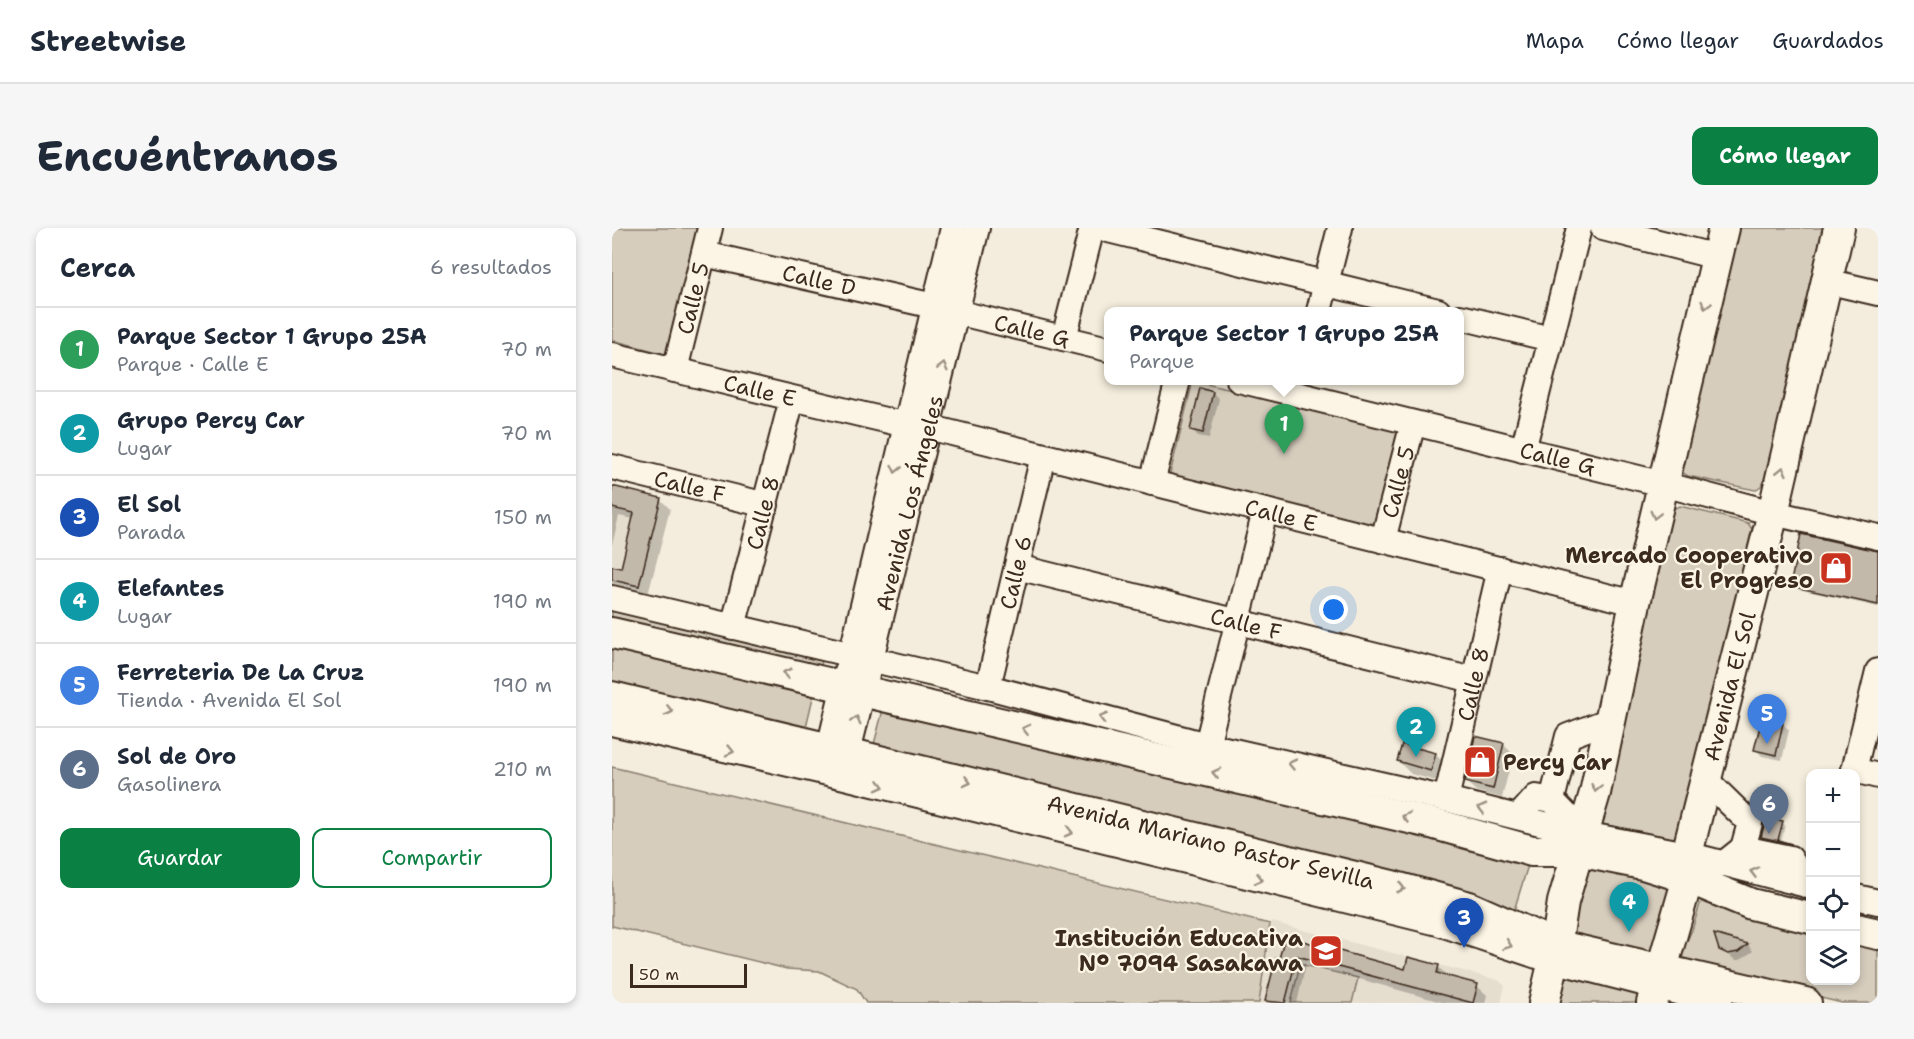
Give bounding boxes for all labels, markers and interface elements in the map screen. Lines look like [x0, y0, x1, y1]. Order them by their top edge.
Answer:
text: Streetwise [30, 22, 186, 60]
text: Mapa [1526, 27, 1584, 55]
text: Cómo llegar [1617, 27, 1739, 55]
text: Guardados [1772, 27, 1884, 55]
button: Cómo llegar [1692, 127, 1878, 185]
text: Encuéntranos [36, 128, 338, 184]
text: Cerca [60, 250, 135, 285]
text: 6 resultados [430, 254, 552, 280]
street label: Calle D [780, 258, 859, 302]
street label: Calle 5 [670, 259, 716, 337]
one-way arrow [1700, 300, 1713, 310]
street label: Calle G [991, 307, 1073, 354]
popup [1104, 307, 1464, 385]
text: Parque Sector 1 Grupo 25A [1129, 319, 1439, 348]
text: Parque Sector 1 Grupo 25A [117, 322, 427, 351]
text: 1 [75, 336, 84, 362]
text: 70 m [500, 336, 552, 362]
text: Parque [1129, 348, 1195, 374]
text: Parque · Calle E [117, 351, 269, 377]
one-way arrow [935, 362, 948, 372]
street label: Calle E [721, 368, 799, 413]
street label: Avenida Los Ángeles [869, 392, 950, 614]
pin: 1 [1264, 404, 1304, 454]
text: Grupo Percy Car [117, 406, 305, 435]
text: 2 [73, 420, 87, 446]
text: 70 m [500, 420, 552, 446]
text: Lugar [117, 435, 173, 461]
street label: Calle G [1517, 435, 1599, 481]
street label: Calle 5 [1375, 443, 1421, 521]
street label: Calle F [651, 463, 728, 509]
one-way arrow [890, 464, 903, 474]
one-way arrow [1775, 467, 1788, 477]
street label: Calle 8 [739, 473, 786, 553]
text: El Sol [117, 490, 181, 519]
street label: Calle E [1242, 492, 1320, 538]
text: 3 [73, 504, 87, 530]
text: 150 m [494, 504, 552, 530]
one-way arrow [1650, 510, 1663, 520]
text: Parada [117, 519, 185, 545]
street label: Calle 6 [993, 532, 1038, 612]
place label: Mercado Cooperativo El Progreso [1565, 541, 1813, 595]
shop icon: Mercado Cooperativo El Progreso [1818, 550, 1854, 586]
text: Elefantes [117, 574, 224, 603]
text: 4 [73, 588, 87, 614]
text: 190 m [493, 588, 552, 614]
your location [1319, 595, 1348, 624]
street label: Calle F [1208, 601, 1285, 647]
text: Lugar [117, 603, 173, 629]
street label: Avenida El Sol [1696, 608, 1762, 764]
street label: Calle 8 [1450, 644, 1496, 724]
text: Ferreteria De La Cruz [117, 658, 364, 687]
one-way arrow [782, 668, 792, 681]
text: 5 [73, 672, 86, 698]
text: 190 m [493, 672, 552, 698]
text: Tienda · Avenida El Sol [117, 687, 341, 713]
pin: 5 [1748, 694, 1786, 744]
one-way arrow [664, 703, 674, 716]
pin: 2 [1396, 708, 1436, 757]
one-way arrow [1098, 712, 1108, 725]
one-way arrow [848, 715, 861, 725]
one-way arrow [1021, 724, 1031, 737]
text: Sol de Oro [117, 742, 236, 771]
one-way arrow [725, 743, 735, 756]
shop icon: Percy Car [1462, 744, 1498, 780]
place label: Percy Car [1503, 748, 1613, 777]
text: 6 [73, 756, 87, 782]
text: 210 m [493, 756, 552, 782]
one-way arrow [1288, 759, 1298, 772]
one-way arrow [1211, 768, 1221, 781]
map controls [1806, 769, 1860, 985]
button: + [1806, 769, 1860, 823]
text: Gasolinera [117, 771, 221, 797]
one-way arrow [962, 775, 972, 788]
one-way arrow [875, 778, 885, 791]
one-way arrow [1590, 783, 1603, 793]
pin: 6 [1750, 784, 1788, 834]
street label: Avenida Mariano Pastor Sevilla [1044, 788, 1378, 896]
one-way arrow [1477, 803, 1487, 816]
one-way arrow [1401, 811, 1411, 824]
button: − [1806, 823, 1860, 877]
one-way arrow [1064, 825, 1074, 838]
button: Guardar [60, 828, 300, 888]
button: Compartir [312, 828, 552, 888]
one-way arrow [1749, 866, 1759, 879]
one-way arrow [1254, 872, 1264, 885]
button: locate [1806, 877, 1860, 931]
one-way arrow [1396, 881, 1406, 894]
pin: 4 [1610, 882, 1648, 932]
pin: 3 [1444, 898, 1484, 948]
place label: Institución Educativa N° 7094 Sasakawa [1055, 924, 1303, 978]
button: layers [1806, 931, 1860, 985]
school or university icon: Institución Educativa N° 7094 Sasakawa [1308, 933, 1344, 969]
one-way arrow [1502, 938, 1513, 951]
scale bar [630, 961, 747, 988]
text: 50 m [639, 964, 679, 985]

